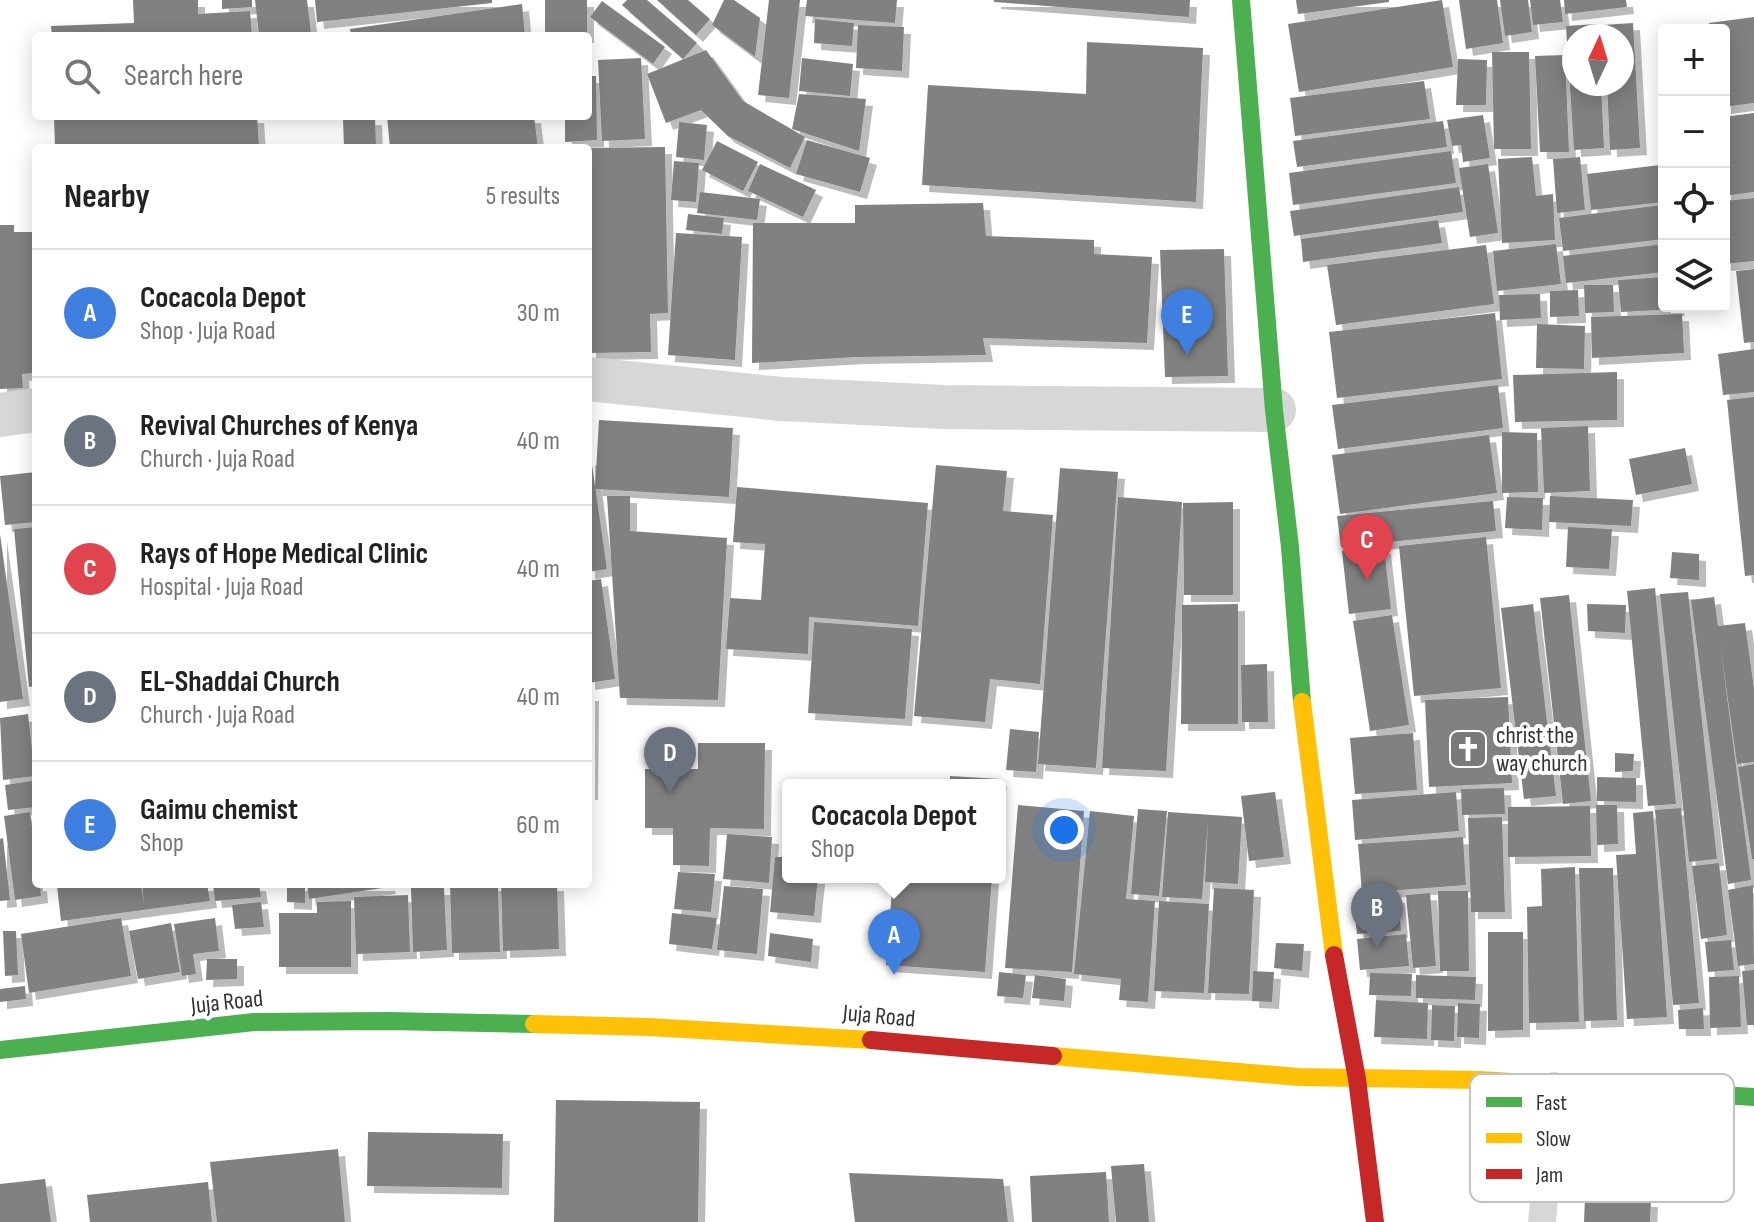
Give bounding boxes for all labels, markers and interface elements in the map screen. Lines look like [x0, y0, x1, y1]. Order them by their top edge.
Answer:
north arrow [1562, 24, 1634, 96]
map controls [1658, 24, 1730, 312]
button: + [1658, 24, 1730, 96]
search box [32, 32, 592, 120]
icon: search [60, 54, 104, 98]
text: Search here [124, 58, 243, 94]
button: − [1658, 96, 1730, 168]
button: locate [1658, 168, 1730, 240]
text: Nearby [64, 176, 150, 217]
text: 5 results [486, 181, 560, 212]
button: layers [1658, 240, 1730, 312]
text: Cocacola Depot [140, 280, 306, 316]
pin: E [1161, 289, 1213, 355]
text: A [84, 298, 96, 329]
text: 30 m [517, 298, 560, 329]
text: Shop · Juja Road [140, 316, 276, 347]
text: Revival Churches of Kenya [140, 408, 418, 444]
text: B [84, 426, 96, 457]
text: 40 m [517, 426, 560, 457]
text: Church · Juja Road [140, 444, 295, 475]
pin: C [1341, 514, 1393, 580]
text: Rays of Hope Medical Clinic [140, 536, 428, 572]
text: C [83, 554, 97, 585]
text: 40 m [517, 554, 560, 585]
text: Hospital · Juja Road [140, 572, 303, 603]
text: EL-Shaddai Church [140, 664, 340, 700]
text: D [83, 682, 97, 713]
text: 40 m [517, 682, 560, 713]
text: Church · Juja Road [140, 700, 295, 731]
place label: christ the way church [1496, 721, 1588, 778]
pin: D [644, 727, 696, 793]
church icon: christ the way church [1447, 728, 1489, 770]
popup [782, 779, 1006, 883]
text: Gaimu chemist [140, 792, 298, 828]
text: Cocacola Depot [811, 798, 977, 834]
text: E [84, 810, 96, 841]
text: 60 m [516, 810, 560, 841]
your location [1044, 810, 1084, 850]
text: Shop [140, 828, 184, 859]
text: Shop [811, 834, 855, 865]
pin: B [1351, 882, 1403, 948]
pin: A [868, 909, 920, 975]
street label: Juja Road [189, 984, 264, 1020]
street label: Juja Road [841, 998, 916, 1034]
legend [1470, 1074, 1734, 1202]
text: Fast [1536, 1090, 1567, 1117]
text: Slow [1536, 1126, 1571, 1153]
text: Jam [1535, 1162, 1563, 1189]

